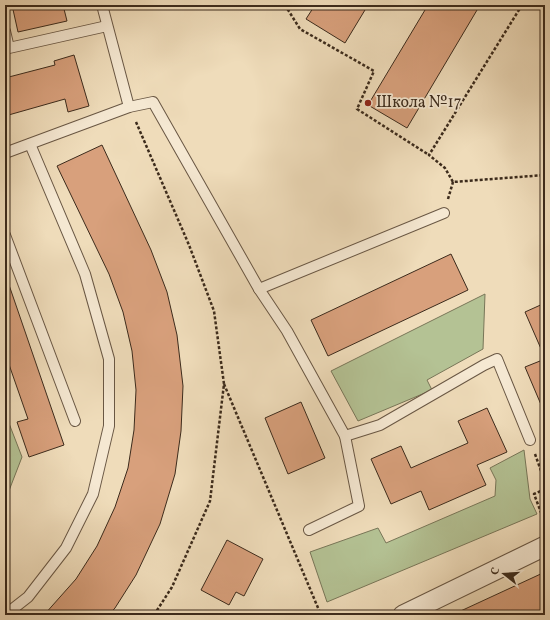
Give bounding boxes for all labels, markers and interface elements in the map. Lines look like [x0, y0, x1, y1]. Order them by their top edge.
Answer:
place label: Школа №17 [376, 92, 462, 114]
marker: Школа №17 [363, 98, 373, 108]
north arrow [484, 554, 524, 594]
text: С [488, 566, 504, 577]

